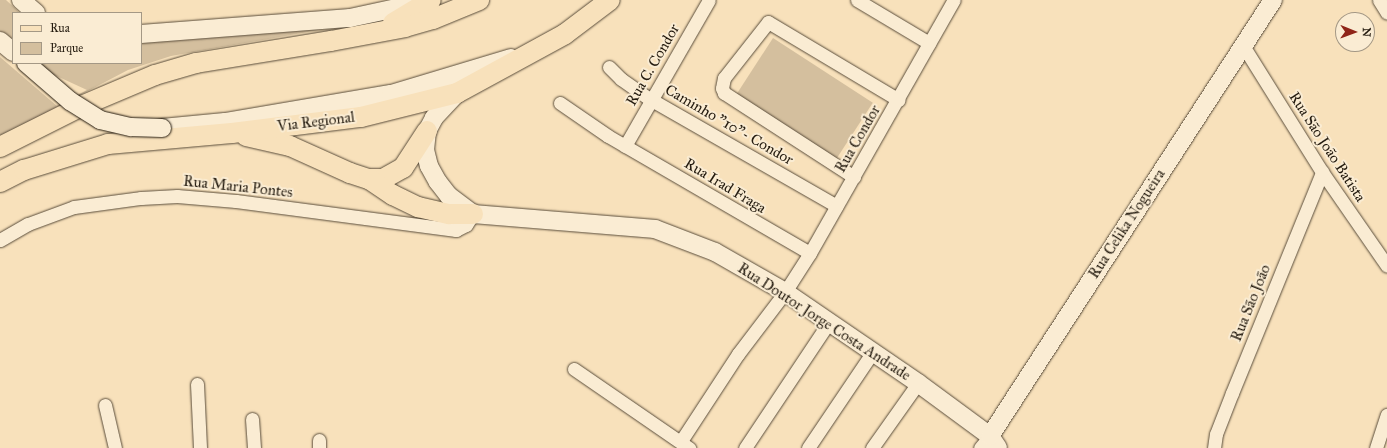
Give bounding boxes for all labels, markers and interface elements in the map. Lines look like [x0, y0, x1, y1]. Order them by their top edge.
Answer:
legend [12, 12, 142, 64]
north arrow [1335, 12, 1375, 52]
text: Rua [50, 21, 70, 35]
street label: Rua C. Condor [622, 21, 684, 109]
text: N [1360, 27, 1373, 37]
text: Parque [50, 41, 83, 55]
street label: Caminho "10"- Condor [662, 81, 796, 169]
street label: Rua São João Batista [1285, 89, 1369, 205]
street label: Rua Condor [832, 102, 884, 176]
street label: Via Regional [276, 108, 356, 136]
street label: Rua Irad Fraga [681, 155, 769, 217]
street label: Rua Celika Nogueira [1085, 166, 1169, 282]
street label: Rua Maria Pontes [182, 172, 294, 202]
street label: Rua Doutor Jorge Costa Andrade [734, 259, 914, 385]
street label: Rua São João [1227, 262, 1275, 344]

